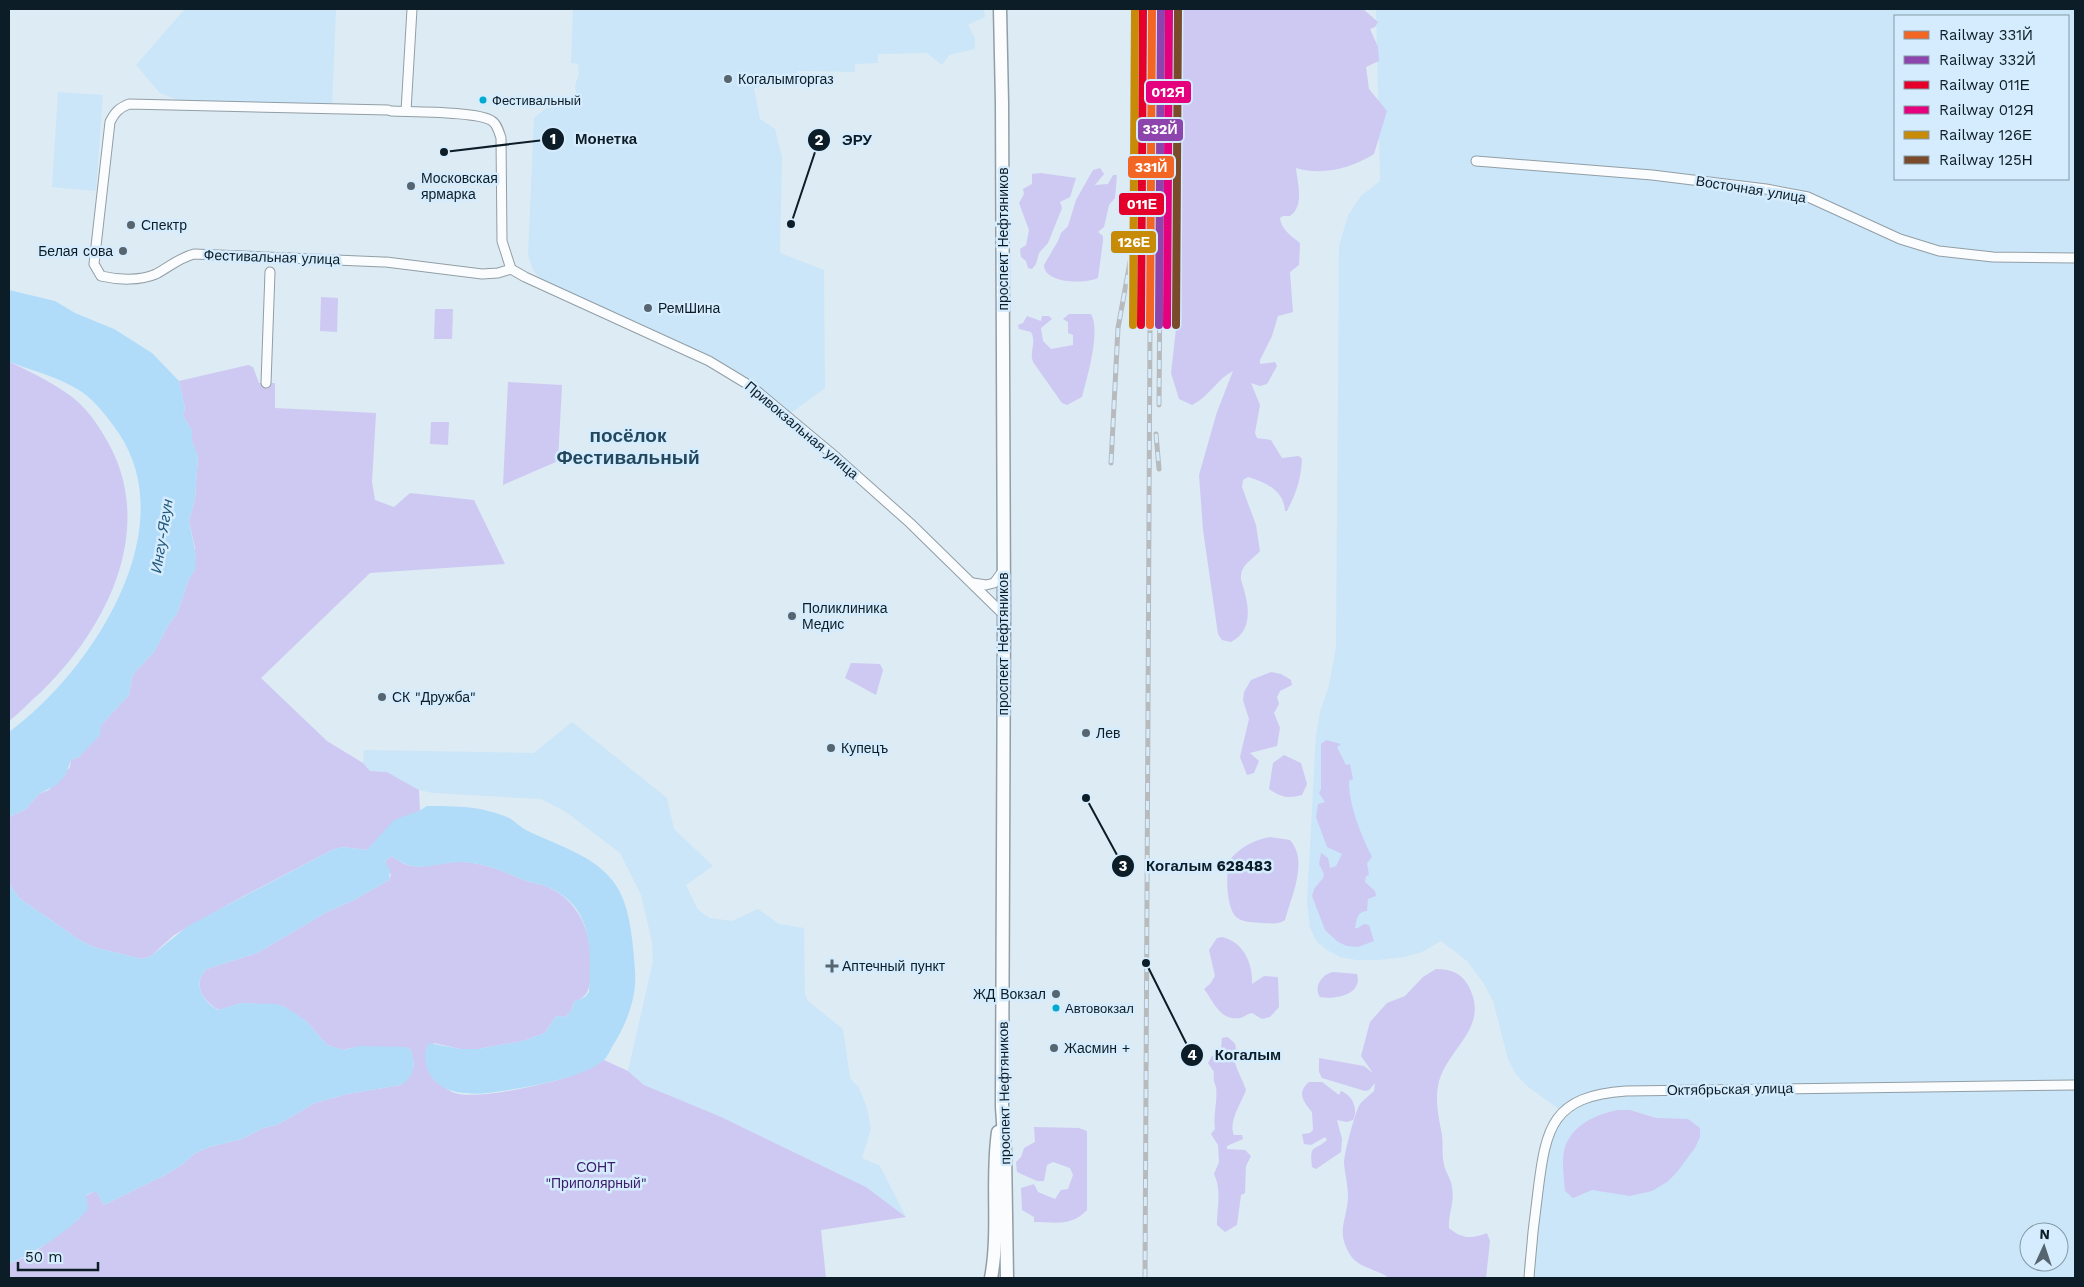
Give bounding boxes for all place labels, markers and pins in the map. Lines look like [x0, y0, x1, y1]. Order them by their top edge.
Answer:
place label: Когалымгоргаз [738, 71, 834, 87]
marker: Когалымгоргаз [722, 73, 734, 85]
place label: Фестивальный [492, 93, 581, 108]
marker: Фестивальный [478, 95, 488, 105]
callout: Монетка [540, 124, 647, 154]
callout: ЭРУ [807, 125, 882, 155]
place label: Московская ярмарка [421, 170, 498, 202]
marker: Московская ярмарка [405, 180, 417, 192]
place label: Спектр [141, 217, 187, 233]
marker: Спектр [125, 219, 137, 231]
place label: Белая сова [38, 243, 113, 259]
marker: Белая сова [117, 245, 129, 257]
place label: РемШина [658, 300, 721, 316]
marker: РемШина [642, 302, 654, 314]
place label: Поликлиника Медис [802, 600, 888, 632]
marker: Поликлиника Медис [786, 610, 798, 622]
place label: СК "Дружба" [392, 689, 476, 705]
marker: СК "Дружба" [376, 691, 388, 703]
place label: Лев [1096, 725, 1120, 741]
marker: Лев [1080, 727, 1092, 739]
place label: Купецъ [841, 740, 889, 756]
marker: Купецъ [825, 742, 837, 754]
callout: Когалым 628483 [1111, 851, 1282, 881]
place label: Аптечный пункт [842, 958, 946, 974]
marker: Аптечный пункт [826, 960, 838, 972]
place label: ЖД Вокзал [973, 986, 1046, 1002]
marker: ЖД Вокзал [1050, 988, 1062, 1000]
place label: Автовокзал [1065, 1001, 1134, 1016]
marker: Автовокзал [1051, 1003, 1061, 1013]
place label: Жасмин + [1064, 1040, 1130, 1056]
callout: Когалым [1180, 1040, 1291, 1070]
marker: Жасмин + [1048, 1042, 1060, 1054]

